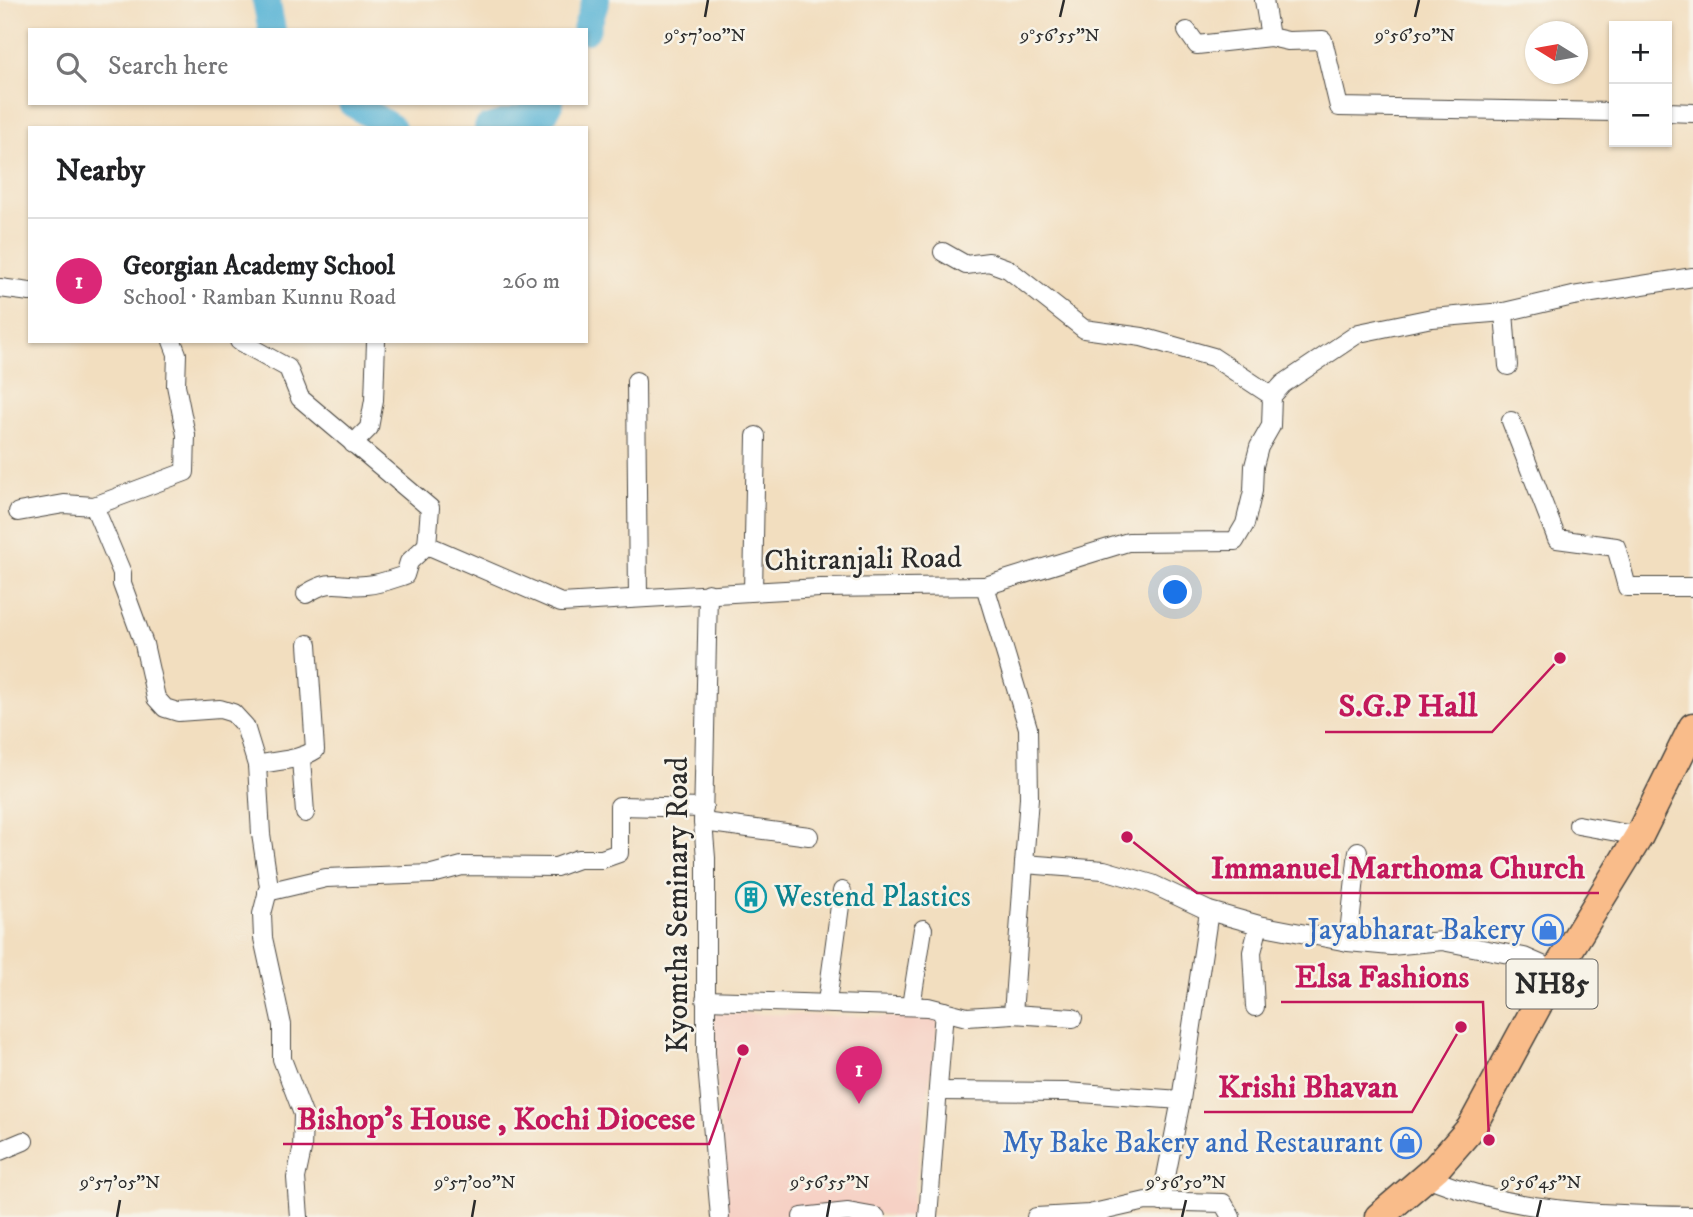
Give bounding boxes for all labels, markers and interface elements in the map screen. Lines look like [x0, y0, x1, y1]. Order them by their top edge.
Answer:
north arrow [1525, 21, 1588, 84]
map controls [1609, 21, 1672, 147]
button: + [1609, 21, 1672, 84]
text: 9°57'00"N [664, 25, 746, 47]
text: 9°56'55"N [1019, 25, 1100, 47]
text: 9°56'50"N [1374, 25, 1455, 47]
search box [28, 28, 588, 105]
icon: search [52, 48, 90, 86]
text: Search here [108, 50, 228, 83]
button: − [1609, 84, 1672, 147]
text: Nearby [56, 153, 145, 190]
text: Georgian Academy School [123, 250, 395, 283]
text: 1 [75, 267, 83, 296]
text: 260 m [502, 267, 560, 296]
text: School · Ramban Kunnu Road [123, 283, 396, 312]
street label: Chitranjali Road [764, 540, 962, 580]
your location [1158, 575, 1192, 609]
callout: S.G.P Hall [1325, 679, 1492, 732]
text: S.G.P Hall [1339, 687, 1478, 727]
street label: Kyomtha Seminary Road [660, 757, 697, 1053]
callout: Immanuel Marthoma Church [1197, 840, 1599, 893]
text: Immanuel Marthoma Church [1211, 849, 1585, 889]
place label: Westend Plastics [773, 879, 971, 916]
building icon: Westend Plastics [734, 880, 768, 914]
place label: Jayabharat Bakery [1305, 912, 1526, 949]
shop icon: Jayabharat Bakery [1531, 913, 1565, 947]
callout: Elsa Fashions [1281, 949, 1483, 1002]
text: Elsa Fashions [1295, 958, 1469, 998]
road number: NH85 [1506, 960, 1598, 1009]
pin: 1 [836, 1046, 882, 1104]
callout: Krishi Bhavan [1204, 1059, 1412, 1112]
text: Krishi Bhavan [1218, 1068, 1398, 1108]
callout: Bishop's House , Kochi Diocese [283, 1091, 709, 1144]
text: Bishop's House , Kochi Diocese [297, 1100, 695, 1140]
place label: My Bake Bakery and Restaurant [1002, 1125, 1383, 1162]
shop icon: My Bake Bakery and Restaurant [1389, 1126, 1423, 1160]
text: 9°57'05"N [79, 1172, 160, 1194]
text: 9°57'00"N [434, 1172, 516, 1194]
text: 9°56'55"N [789, 1172, 870, 1194]
text: 9°56'50"N [1145, 1172, 1226, 1194]
text: 9°56'45"N [1500, 1172, 1582, 1194]

